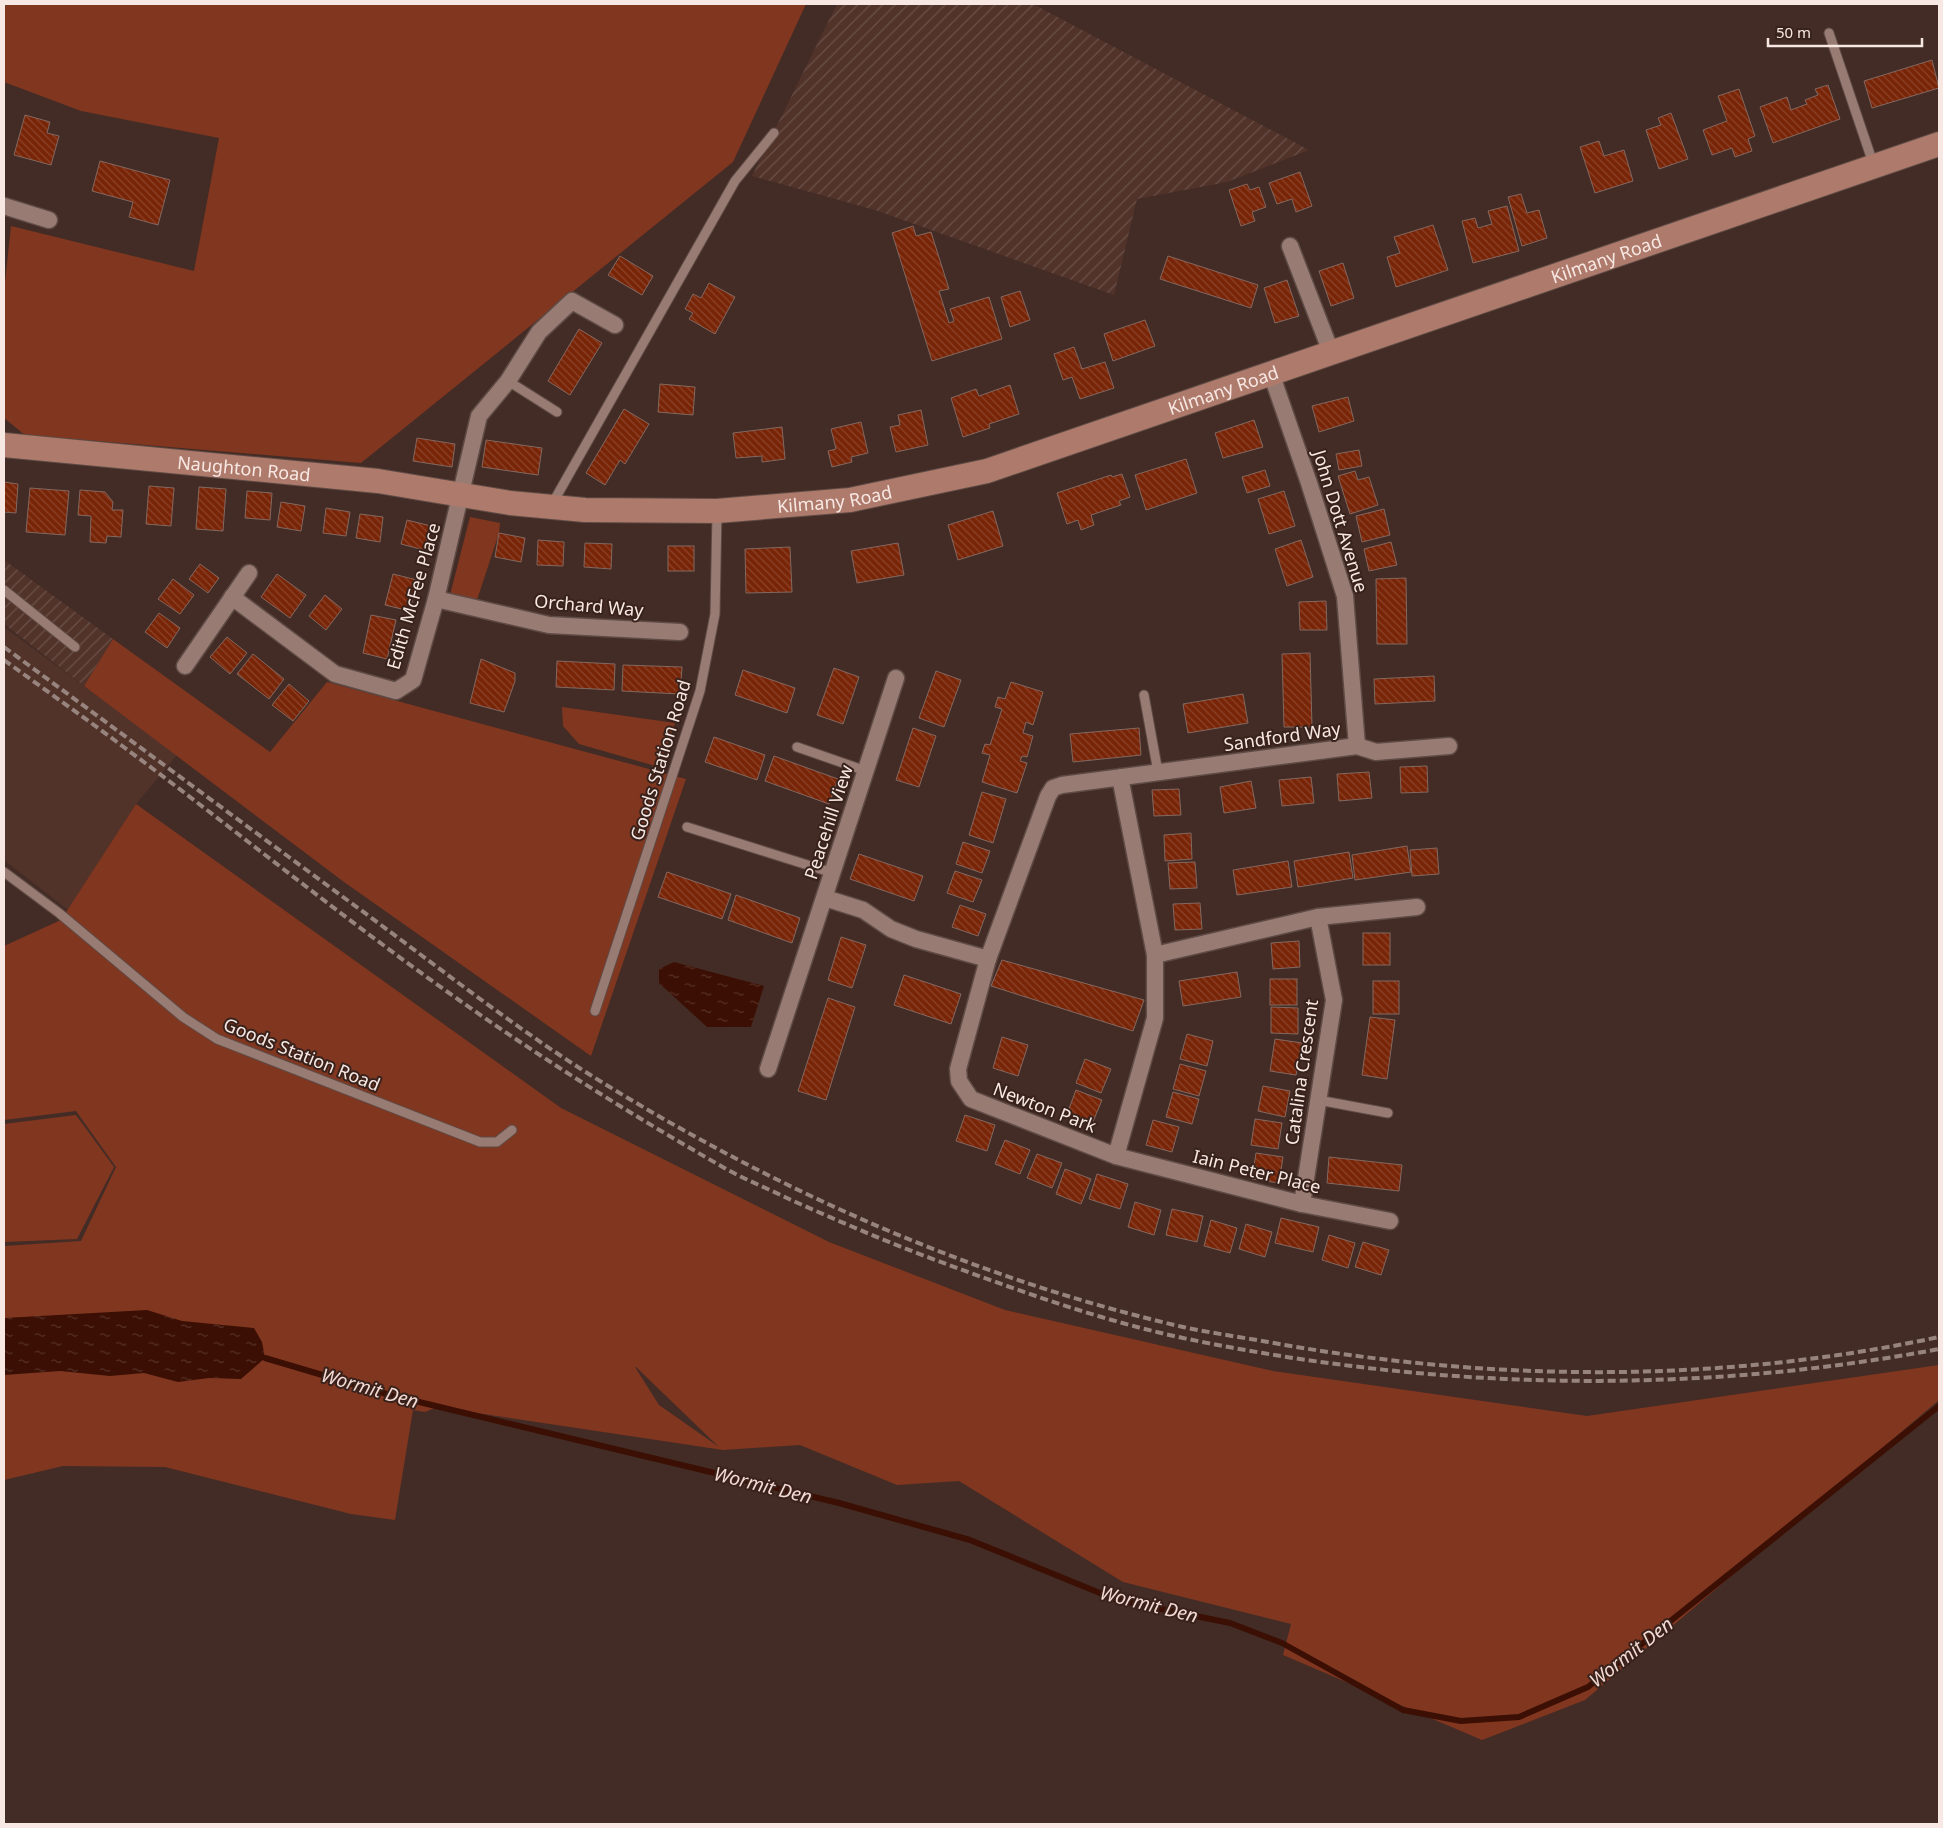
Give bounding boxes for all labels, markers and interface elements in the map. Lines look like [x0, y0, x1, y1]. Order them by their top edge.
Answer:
scale bar [1768, 15, 1922, 47]
text: 50 m [1776, 22, 1811, 42]
street label: Kilmany Road [1548, 228, 1665, 288]
street label: Kilmany Road [1164, 360, 1282, 420]
street label: John Dott Avenue [1307, 445, 1374, 595]
street label: Naughton Road [176, 450, 312, 486]
street label: Kilmany Road [776, 479, 894, 518]
street label: Edith McFee Place [381, 520, 445, 672]
street label: Orchard Way [533, 588, 645, 622]
street label: Goods Station Road [624, 677, 696, 843]
street label: Sandford Way [1222, 716, 1343, 756]
street label: Peacehill View [798, 762, 858, 882]
street label: Catalina Crescent [1279, 997, 1323, 1146]
street label: Goods Station Road [220, 1012, 384, 1096]
street label: Newton Park [990, 1076, 1100, 1138]
street label: Iain Peter Place [1191, 1144, 1323, 1198]
water label: Wormit Den [318, 1362, 422, 1414]
water label: Wormit Den [711, 1460, 815, 1510]
water label: Wormit Den [1097, 1579, 1201, 1629]
water label: Wormit Den [1584, 1611, 1678, 1693]

